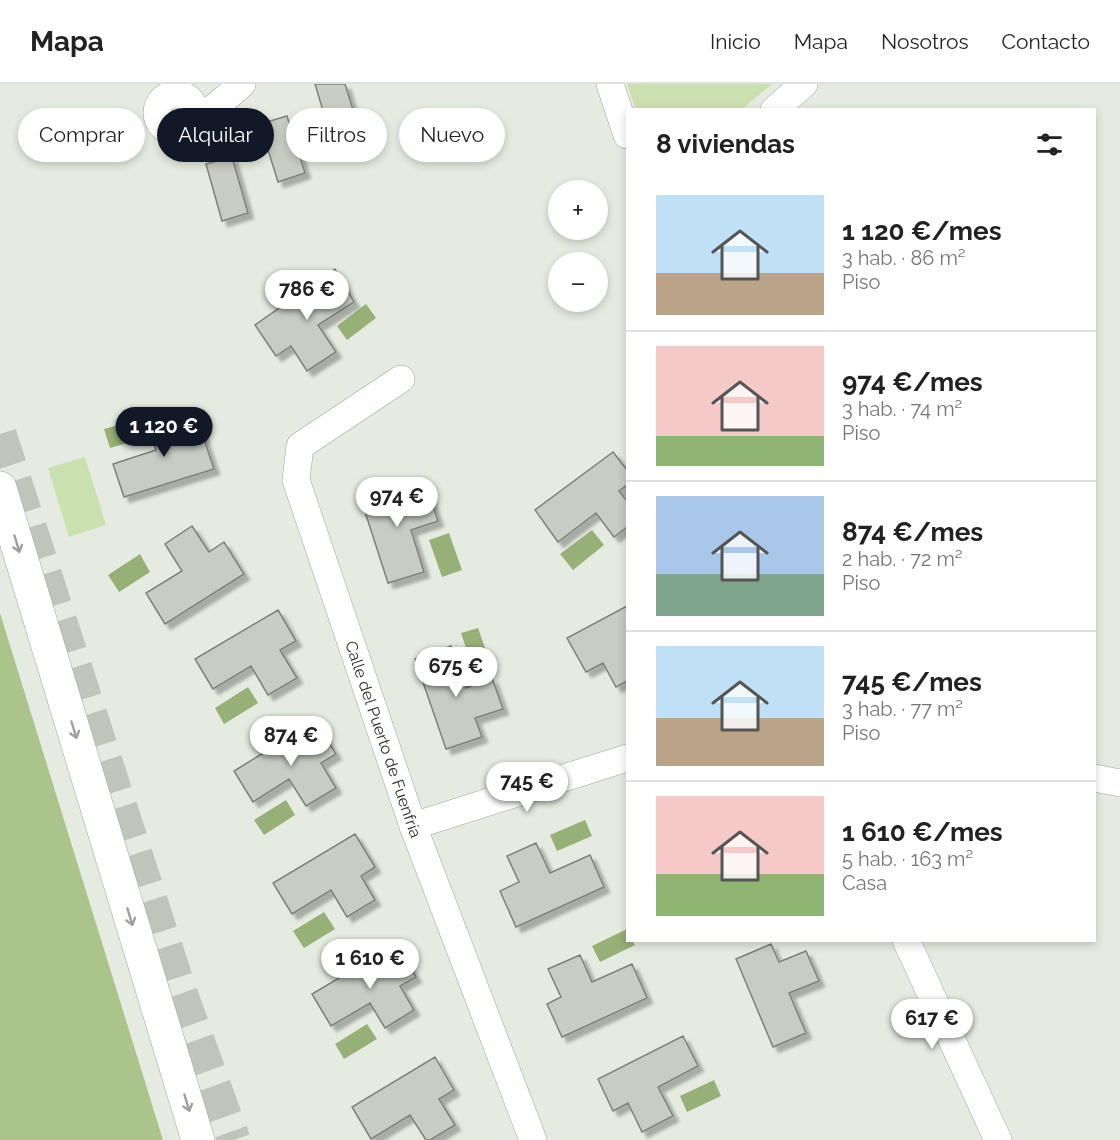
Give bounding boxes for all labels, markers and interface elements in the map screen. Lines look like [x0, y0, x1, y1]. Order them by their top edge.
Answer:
text: Mapa [30, 25, 104, 58]
text: Inicio [710, 29, 761, 54]
text: Mapa [794, 29, 848, 54]
text: Nosotros [881, 29, 969, 54]
text: Contacto [1002, 29, 1090, 54]
chip: Comprar [18, 108, 145, 162]
chip: Alquilar [157, 108, 274, 162]
chip: Filtros [286, 108, 387, 162]
chip: Nuevo [399, 108, 505, 162]
icon: filters [1033, 128, 1066, 161]
text: 8 viviendas [656, 129, 795, 159]
map controls [548, 180, 608, 312]
button: + [548, 180, 608, 240]
text: 1 120 €/mes [842, 216, 1001, 246]
icon: home [704, 219, 776, 291]
text: 3 hab. · 86 m² [842, 246, 966, 270]
button: − [548, 252, 608, 312]
pin: 786 € [265, 270, 349, 321]
text: Piso [842, 270, 880, 294]
text: 786 € [279, 277, 335, 301]
text: 974 €/mes [842, 367, 983, 397]
icon: home [704, 370, 776, 442]
text: 3 hab. · 74 m² [842, 397, 962, 421]
pin: 1 120 € [109, 407, 219, 458]
text: 1 120 € [130, 414, 198, 438]
text: Piso [842, 421, 880, 445]
pin: 974 € [355, 477, 439, 528]
text: 974 € [370, 484, 424, 508]
text: 874 €/mes [842, 517, 983, 547]
icon: home [704, 520, 776, 592]
one-way arrow [12, 534, 23, 553]
text: 2 hab. · 72 m² [842, 547, 963, 571]
text: Piso [842, 571, 880, 595]
street label: Calle del Puerto de Fuenfría [342, 638, 426, 840]
pin: 675 € [414, 647, 498, 698]
text: 675 € [429, 654, 483, 678]
text: 745 €/mes [842, 667, 982, 697]
icon: home [704, 670, 776, 742]
text: 3 hab. · 77 m² [842, 697, 963, 721]
pin: 874 € [249, 716, 333, 767]
one-way arrow [69, 720, 80, 739]
text: Piso [842, 721, 880, 745]
text: 874 € [264, 723, 318, 747]
pin: 745 € [485, 762, 569, 813]
text: 745 € [500, 769, 554, 793]
text: 1 610 €/mes [842, 817, 1003, 847]
icon: home [704, 820, 776, 892]
text: 5 hab. · 163 m² [842, 847, 973, 871]
text: Casa [842, 871, 887, 895]
one-way arrow [125, 907, 136, 926]
pin: 1 610 € [315, 939, 425, 990]
text: 1 610 € [335, 946, 405, 970]
pin: 617 € [890, 999, 974, 1050]
text: 617 € [905, 1006, 959, 1030]
one-way arrow [182, 1093, 193, 1112]

